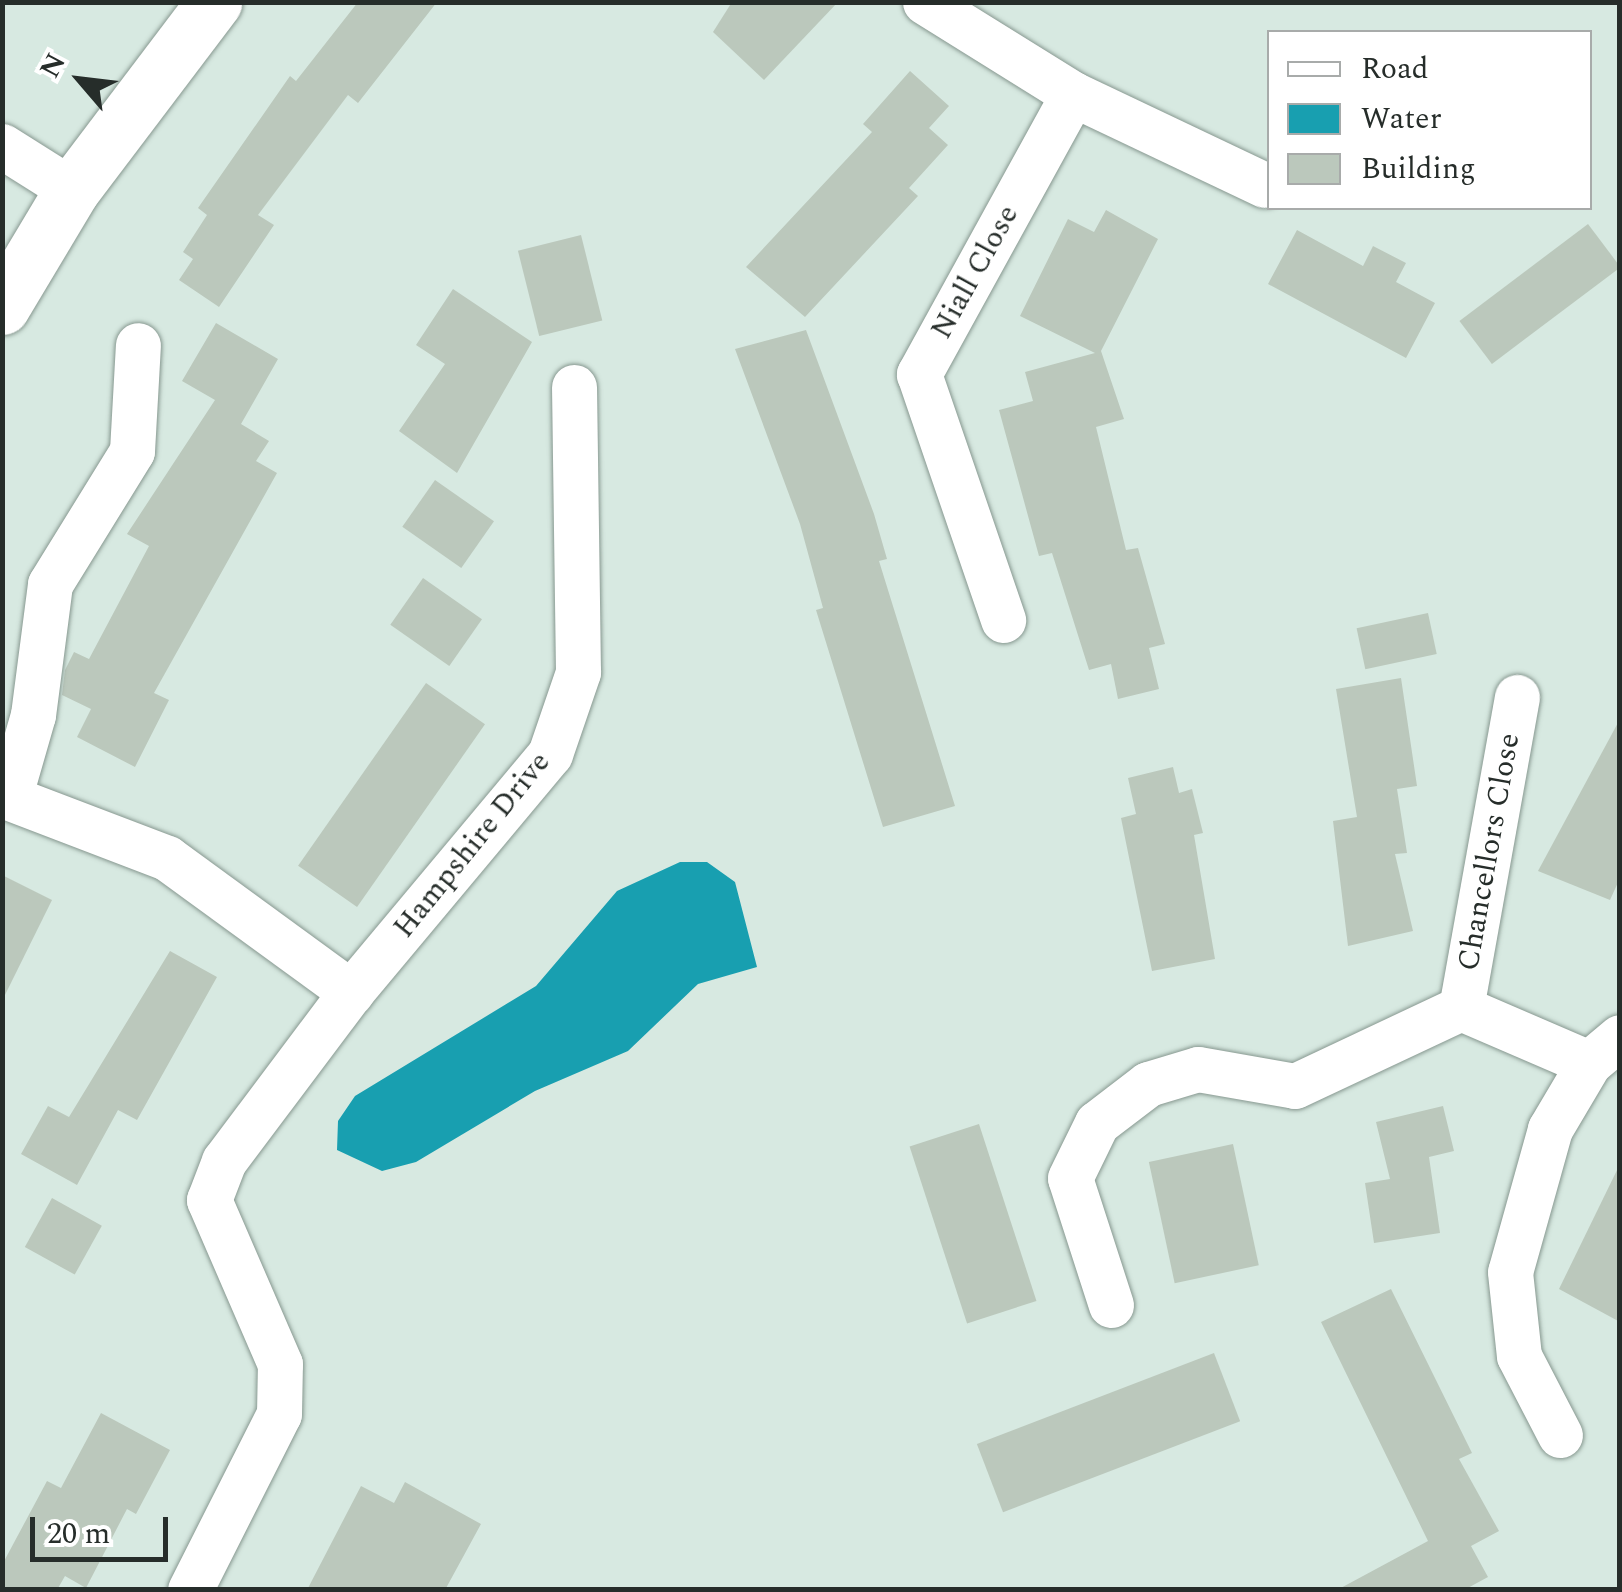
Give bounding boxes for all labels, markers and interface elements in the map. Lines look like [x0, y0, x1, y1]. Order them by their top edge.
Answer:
north arrow [30, 30, 130, 130]
legend [1267, 30, 1592, 210]
text: N [29, 46, 77, 86]
text: Road [1361, 46, 1429, 92]
text: Water [1361, 96, 1442, 142]
text: Building [1361, 146, 1476, 192]
street label: Niall Close [924, 199, 1026, 345]
street label: Chancellors Close [1450, 730, 1528, 974]
street label: Hampshire Drive [386, 745, 558, 945]
scale bar [35, 1497, 172, 1559]
text: 20 m [47, 1511, 110, 1557]

